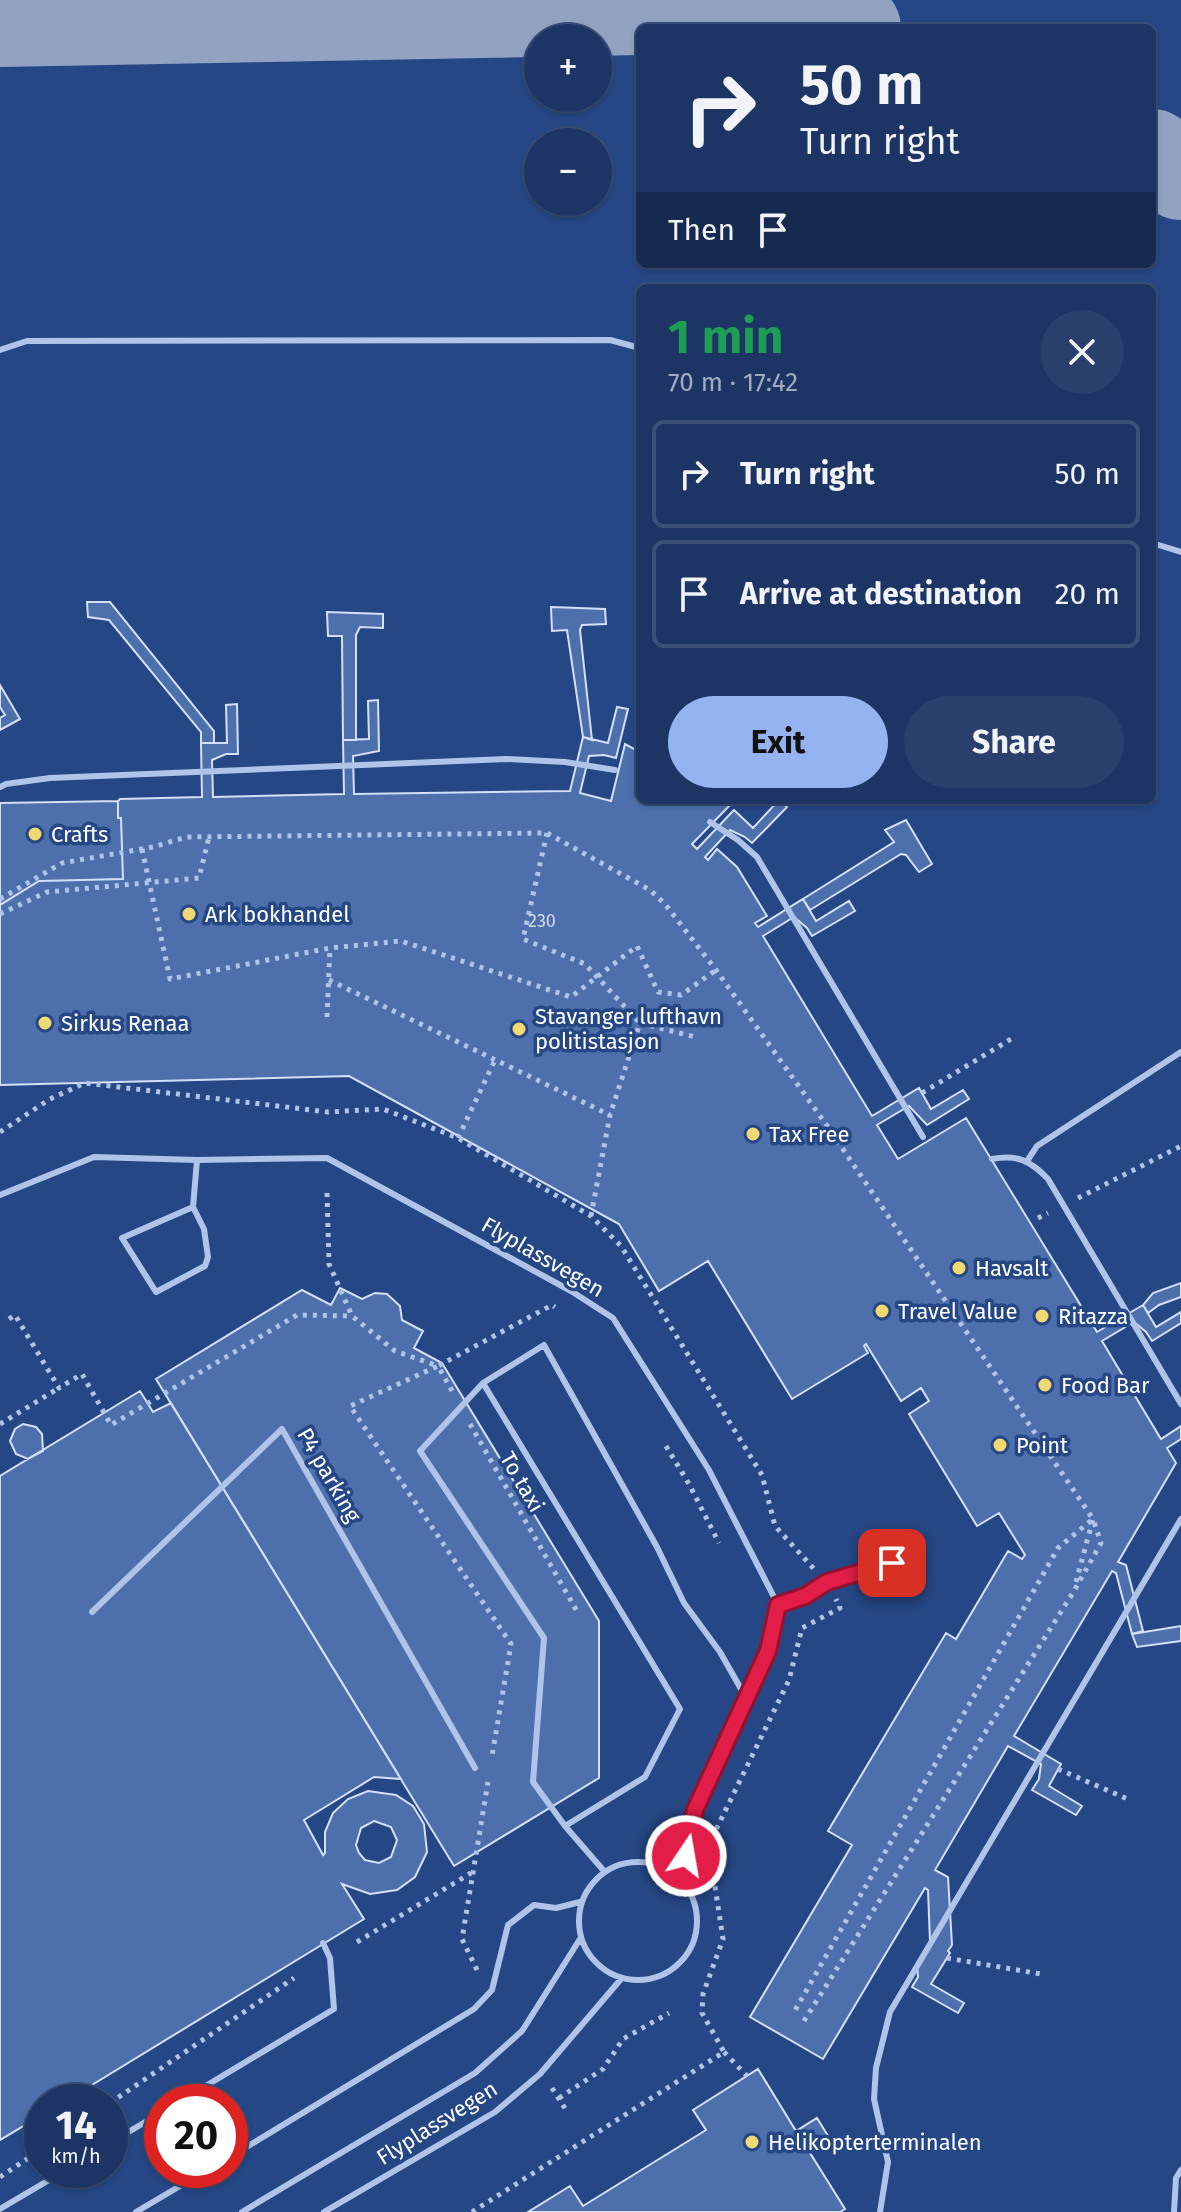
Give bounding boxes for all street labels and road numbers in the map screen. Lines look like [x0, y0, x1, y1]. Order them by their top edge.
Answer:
street label: Flyplassvegen [477, 1211, 609, 1303]
street label: P4 parking [291, 1423, 367, 1527]
street label: To taxi [494, 1447, 550, 1517]
street label: Flyplassvegen [372, 2075, 502, 2171]

